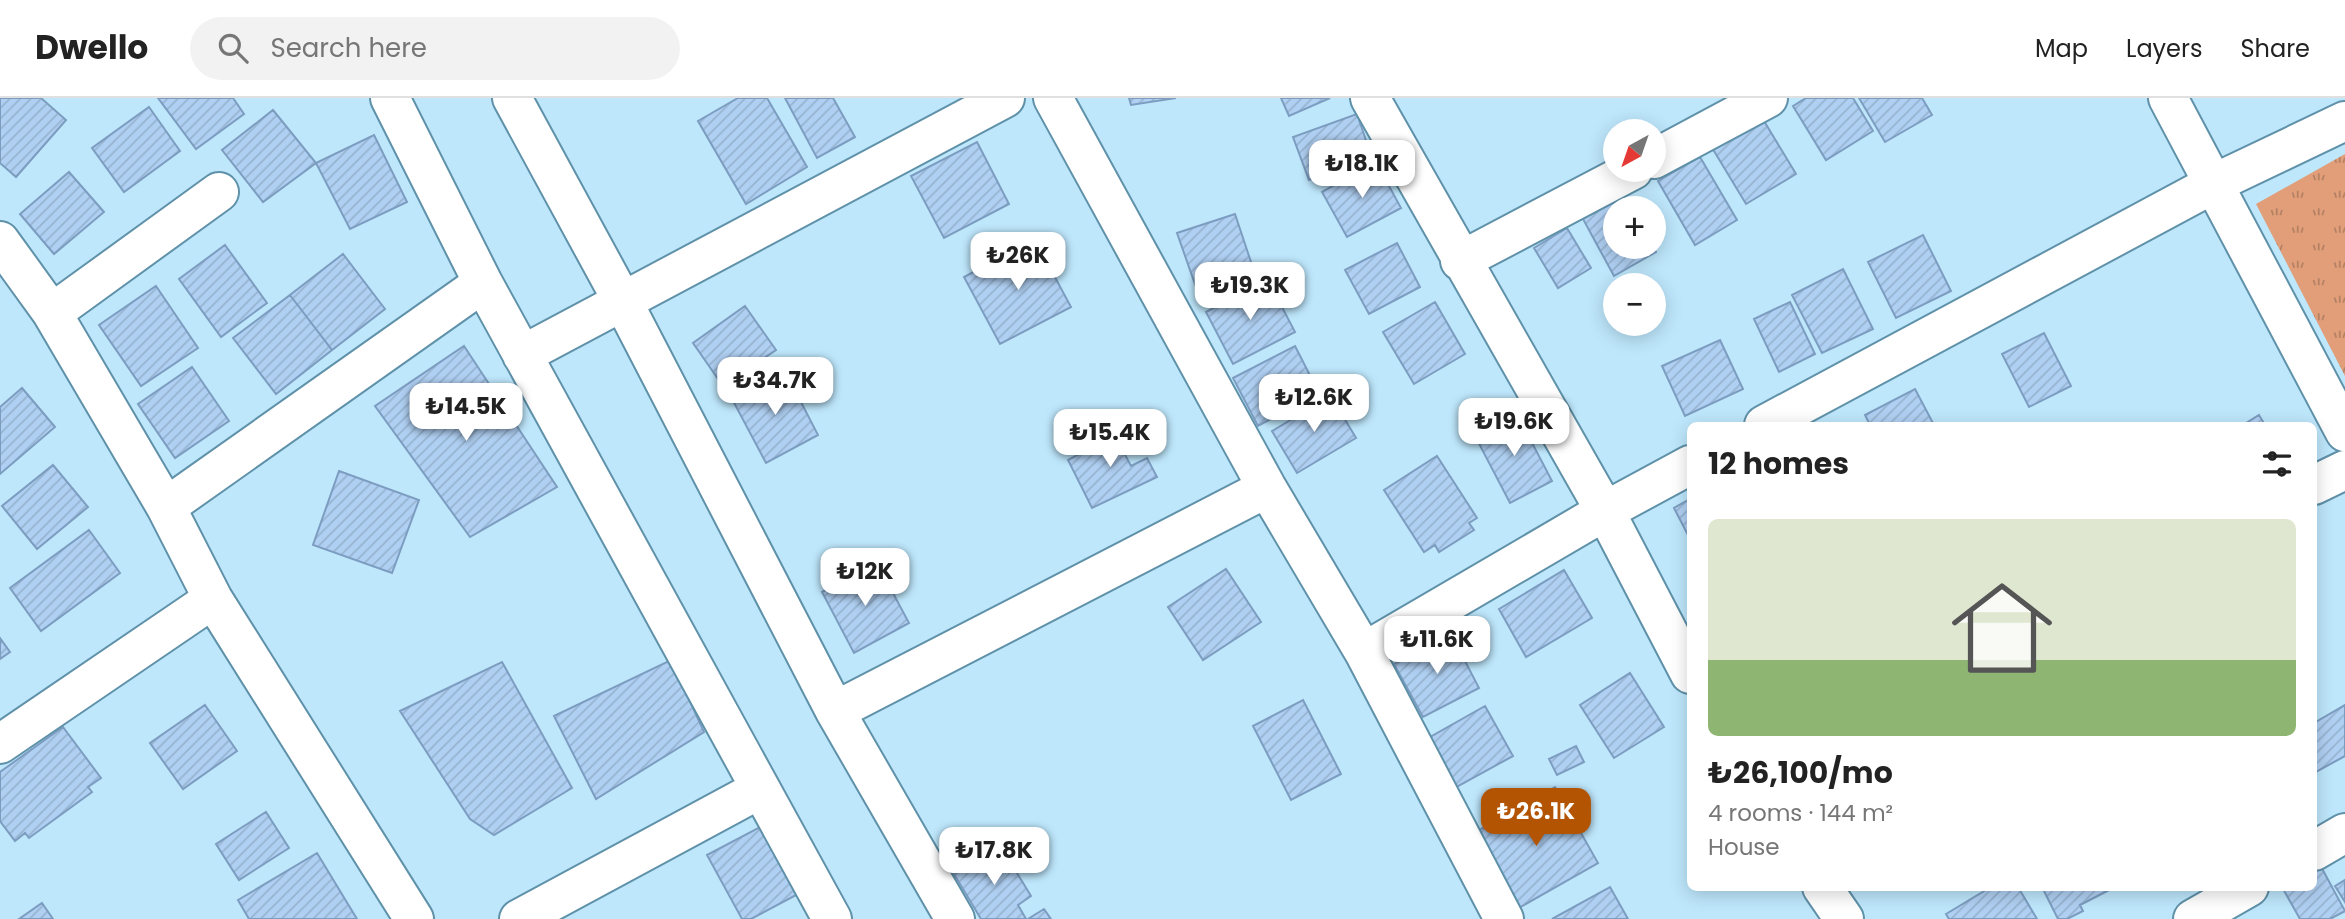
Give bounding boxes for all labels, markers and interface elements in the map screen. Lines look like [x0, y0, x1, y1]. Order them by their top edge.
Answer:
search box [190, 17, 680, 80]
text: Dwello [35, 24, 148, 71]
icon: search [214, 29, 252, 67]
text: Search here [270, 30, 427, 66]
text: Map [2035, 32, 2088, 65]
text: Layers [2126, 32, 2202, 65]
text: Share [2240, 32, 2310, 65]
north arrow [1603, 119, 1666, 182]
map controls [1603, 119, 1666, 336]
pin: ₺18.1K [1305, 140, 1419, 200]
text: ₺18.1K [1325, 147, 1399, 179]
button: + [1603, 196, 1666, 259]
pin: ₺26K [977, 232, 1059, 292]
text: ₺26K [987, 239, 1050, 271]
pin: ₺19.3K [1193, 262, 1307, 322]
text: ₺19.3K [1211, 269, 1289, 301]
button: − [1603, 273, 1666, 336]
pin: ₺34.7K [718, 358, 832, 417]
text: ₺34.7K [733, 364, 817, 396]
pin: ₺12.6K [1257, 374, 1371, 434]
text: ₺12.6K [1275, 381, 1353, 413]
pin: ₺14.5K [409, 384, 523, 443]
text: ₺14.5K [426, 390, 506, 422]
pin: ₺19.6K [1457, 398, 1571, 458]
text: ₺19.6K [1474, 405, 1554, 437]
pin: ₺15.4K [1053, 410, 1167, 469]
text: ₺15.4K [1070, 416, 1150, 448]
text: 12 homes [1708, 442, 1849, 485]
icon: filters [2258, 445, 2296, 483]
pin: ₺12K [824, 548, 906, 608]
text: ₺12K [837, 555, 894, 587]
icon: home [1939, 565, 2065, 691]
pin: ₺11.6K [1380, 616, 1494, 676]
text: ₺11.6K [1400, 623, 1474, 655]
text: ₺26,100/mo [1708, 751, 1893, 794]
pin: ₺26.1K [1479, 788, 1593, 848]
text: ₺26.1K [1497, 795, 1575, 827]
text: 4 rooms · 144 m² [1708, 797, 1893, 829]
pin: ₺17.8K [937, 828, 1051, 887]
text: House [1708, 831, 1780, 863]
text: ₺17.8K [955, 834, 1033, 866]

